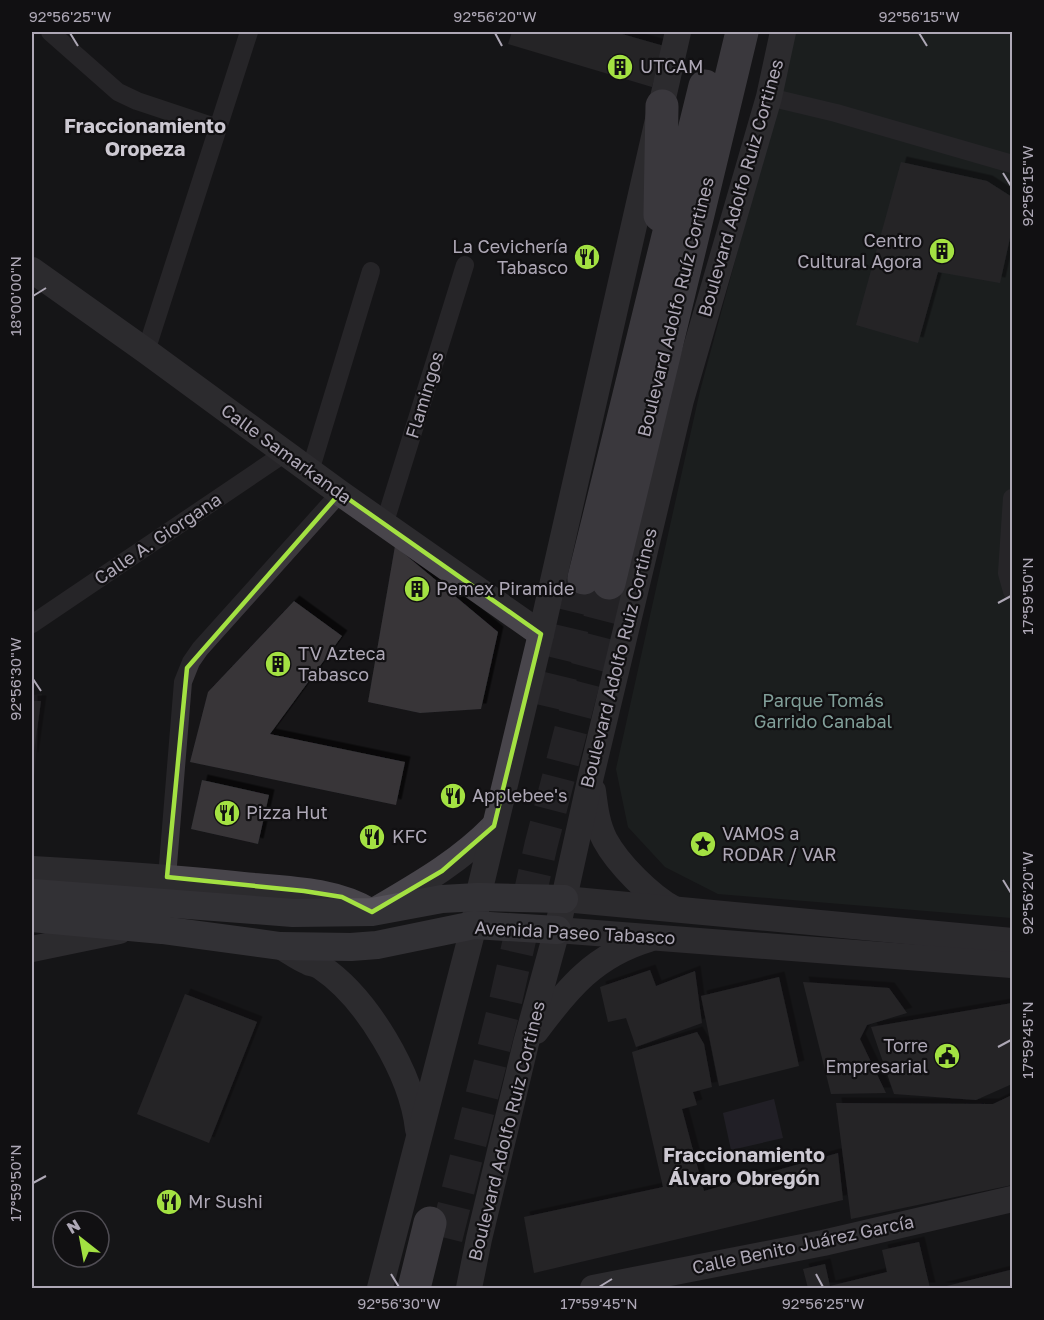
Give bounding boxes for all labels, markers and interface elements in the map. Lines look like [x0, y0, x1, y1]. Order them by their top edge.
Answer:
text: 92°56'25"W [29, 7, 111, 25]
text: 92°56'20"W [453, 7, 537, 25]
text: 92°56'15"W [878, 7, 960, 25]
building icon: UTCAM [605, 52, 635, 82]
place label: UTCAM [640, 55, 703, 77]
street label: Boulevard Adolfo Ruiz Cortines [693, 56, 787, 319]
district label: Fraccionamiento Oropeza [64, 113, 226, 160]
text: 92°56'15"W [1018, 145, 1036, 227]
street label: Boulevard Adolfo Ruíz Cortines [632, 174, 718, 439]
place label: Centro Cultural Agora [797, 229, 922, 272]
place label: La Cevichería Tabasco [452, 235, 568, 278]
building icon: Centro Cultural Agora [927, 236, 957, 266]
restaurant icon: La Cevichería Tabasco [572, 242, 602, 272]
text: 18°00'00"N [6, 256, 24, 336]
street label: Flamingos [400, 349, 448, 441]
street label: Calle Samarkanda [217, 398, 356, 508]
street label: Calle A. Giorgana [90, 488, 225, 589]
street label: Boulevard Adolfo Ruiz Cortines [575, 525, 661, 790]
text: 17°59'50"N [1018, 557, 1036, 635]
building icon: Pemex Piramide [402, 574, 432, 604]
place label: Pemex Piramide [436, 577, 574, 599]
text: 92°56'30"W [6, 637, 24, 721]
place label: TV Azteca Tabasco [298, 642, 386, 685]
building icon: TV Azteca Tabasco [263, 649, 293, 679]
park label: Parque Tomás Garrido Canabal [754, 689, 893, 732]
restaurant icon: Applebee's [438, 781, 468, 811]
place label: Applebee's [472, 784, 568, 806]
restaurant icon: Pizza Hut [212, 798, 242, 828]
place label: Pizza Hut [246, 801, 328, 823]
restaurant icon: KFC [357, 822, 387, 852]
place label: VAMOS a RODAR / VAR [722, 822, 836, 865]
place label: KFC [392, 825, 427, 847]
place icon: VAMOS a RODAR / VAR [688, 829, 718, 859]
text: 92°56'20"W [1018, 851, 1036, 935]
street label: Avenida Paseo Tabasco [474, 916, 676, 948]
street label: Boulevard Adolfo Ruiz Cortines [463, 998, 549, 1263]
text: 17°59'45"N [1018, 1001, 1036, 1079]
place label: Torre Empresarial [825, 1034, 928, 1077]
public building icon: Torre Empresarial [932, 1041, 962, 1071]
district label: Fraccionamiento Álvaro Obregón [663, 1142, 825, 1189]
text: 17°59'50"N [6, 1144, 24, 1222]
restaurant icon: Mr Sushi [154, 1187, 184, 1217]
place label: Mr Sushi [188, 1190, 263, 1212]
north arrow [51, 1209, 111, 1269]
street label: Calle Benito Juárez García [690, 1210, 916, 1278]
text: N [63, 1214, 84, 1238]
text: 92°56'30"W [357, 1294, 441, 1312]
text: 17°59'45"N [560, 1294, 638, 1312]
text: 92°56'25"W [782, 1294, 864, 1312]

